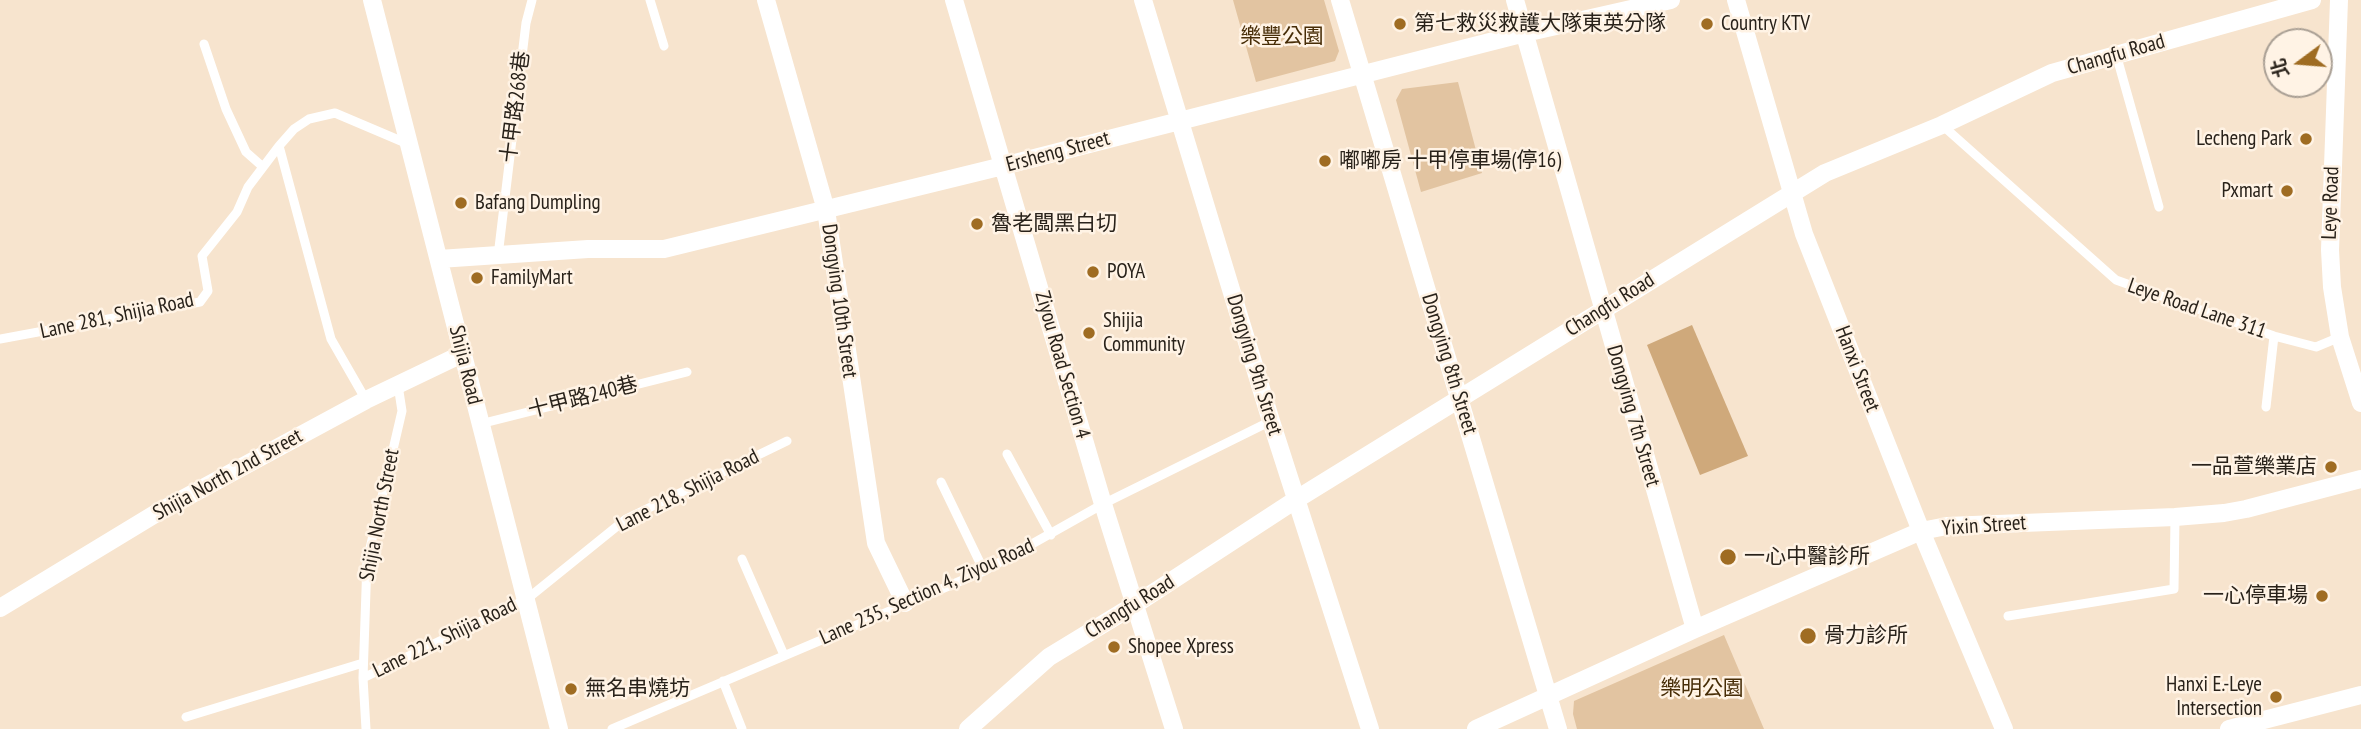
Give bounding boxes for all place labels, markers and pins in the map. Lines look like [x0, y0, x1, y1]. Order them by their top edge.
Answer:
place label: 第七救災救護大隊東英分隊 [1414, 11, 1666, 37]
place label: Country KTV [1721, 11, 1810, 37]
marker: 第七救災救護大隊東英分隊 [1392, 16, 1408, 32]
marker: Country KTV [1699, 16, 1715, 32]
place label: Lecheng Park [2196, 126, 2292, 152]
marker: Lecheng Park [2298, 131, 2314, 147]
place label: 嘟嘟房 十甲停車場(停16) [1339, 148, 1561, 174]
marker: 嘟嘟房 十甲停車場(停16) [1317, 153, 1333, 169]
place label: Pxmart [2221, 178, 2273, 204]
marker: Pxmart [2279, 183, 2295, 199]
place label: Bafang Dumpling [475, 190, 601, 216]
marker: Bafang Dumpling [453, 195, 469, 211]
place label: 魯老闆黑白切 [991, 211, 1117, 237]
marker: 魯老闆黑白切 [969, 216, 985, 232]
place label: POYA [1107, 259, 1145, 285]
marker: POYA [1085, 264, 1101, 280]
place label: FamilyMart [491, 265, 573, 291]
marker: FamilyMart [469, 270, 485, 286]
place label: Shijia Community [1103, 308, 1185, 358]
marker: Shijia Community [1081, 325, 1097, 341]
place label: 一品萱樂業店 [2191, 454, 2317, 480]
marker: 一品萱樂業店 [2323, 459, 2339, 475]
place label: 一心中醫診所 [1744, 544, 1870, 570]
marker: 一心中醫診所 [1718, 547, 1738, 567]
place label: 一心停車場 [2203, 583, 2308, 609]
marker: 一心停車場 [2314, 588, 2330, 604]
place label: 骨力診所 [1824, 623, 1908, 649]
marker: 骨力診所 [1798, 626, 1818, 646]
place label: Shopee Xpress [1128, 634, 1234, 660]
marker: Shopee Xpress [1106, 639, 1122, 655]
place label: Hanxi E.-Leye Intersection [2166, 672, 2262, 722]
place label: 無名串燒坊 [585, 676, 690, 702]
marker: 無名串燒坊 [563, 681, 579, 697]
marker: Hanxi E.-Leye Intersection [2268, 689, 2284, 705]

